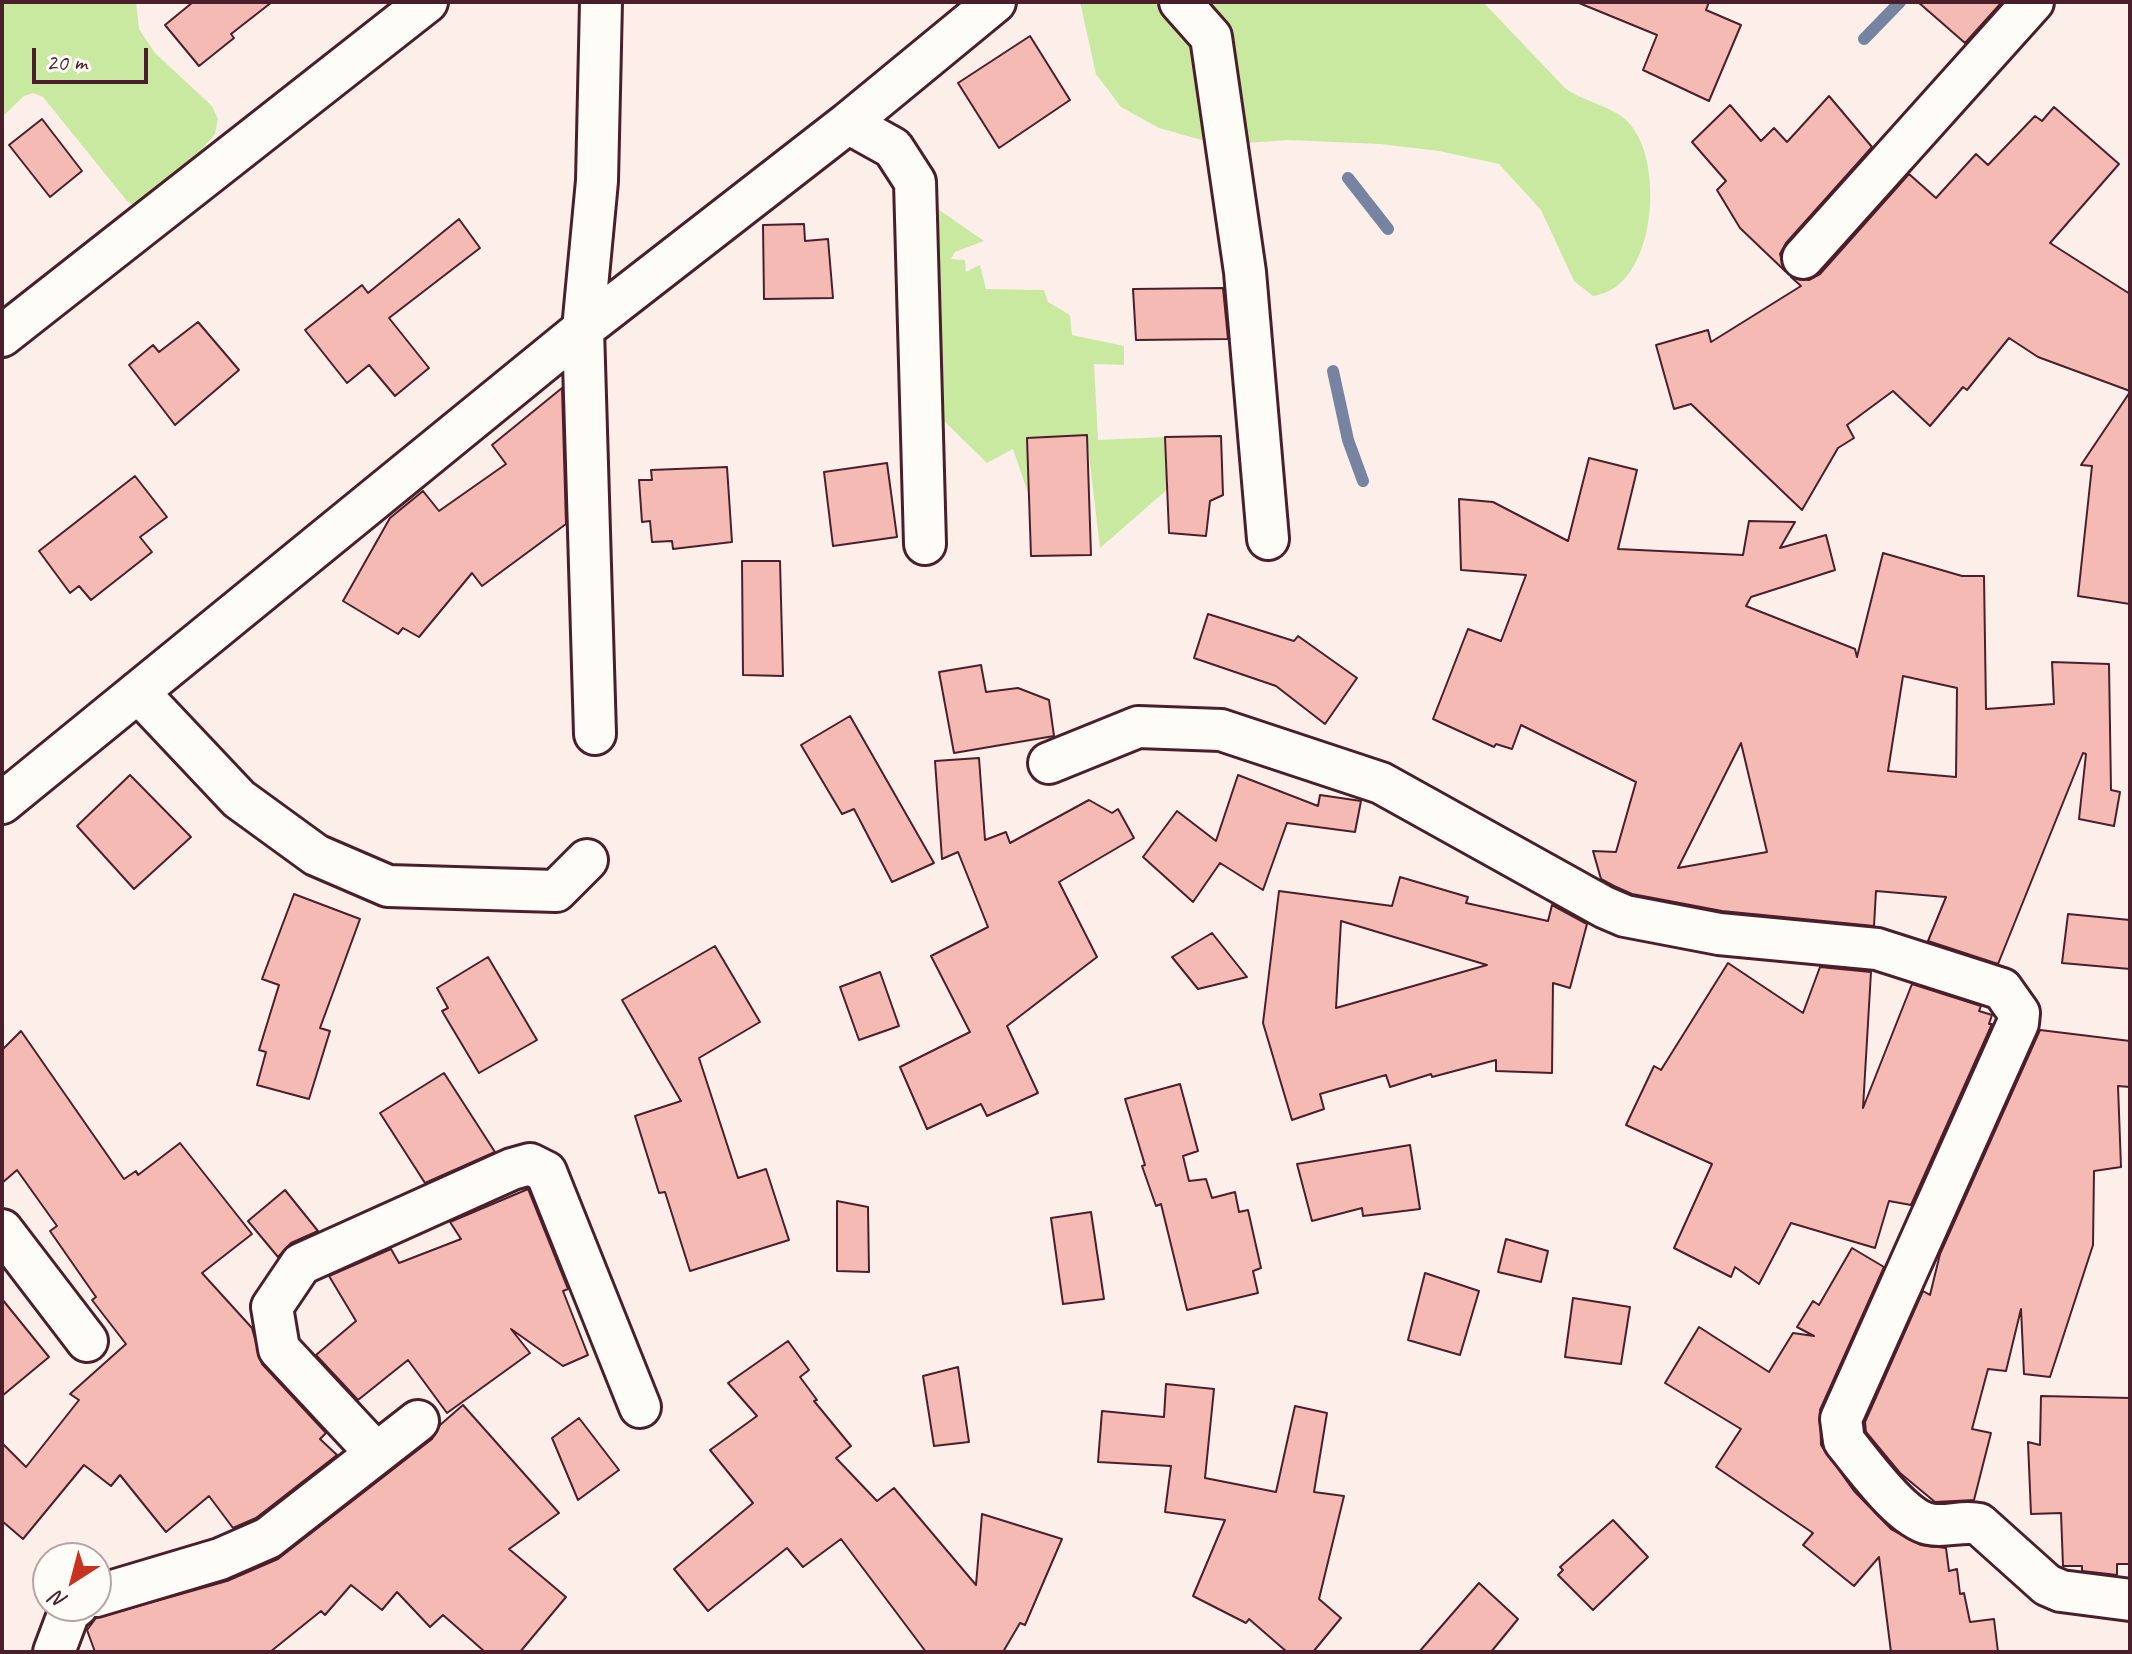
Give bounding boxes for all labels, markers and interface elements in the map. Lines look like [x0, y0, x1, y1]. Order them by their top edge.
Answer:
scale bar [36, 32, 152, 82]
text: 20 m [46, 47, 87, 77]
north arrow [32, 1542, 112, 1622]
text: N [45, 1584, 73, 1615]

